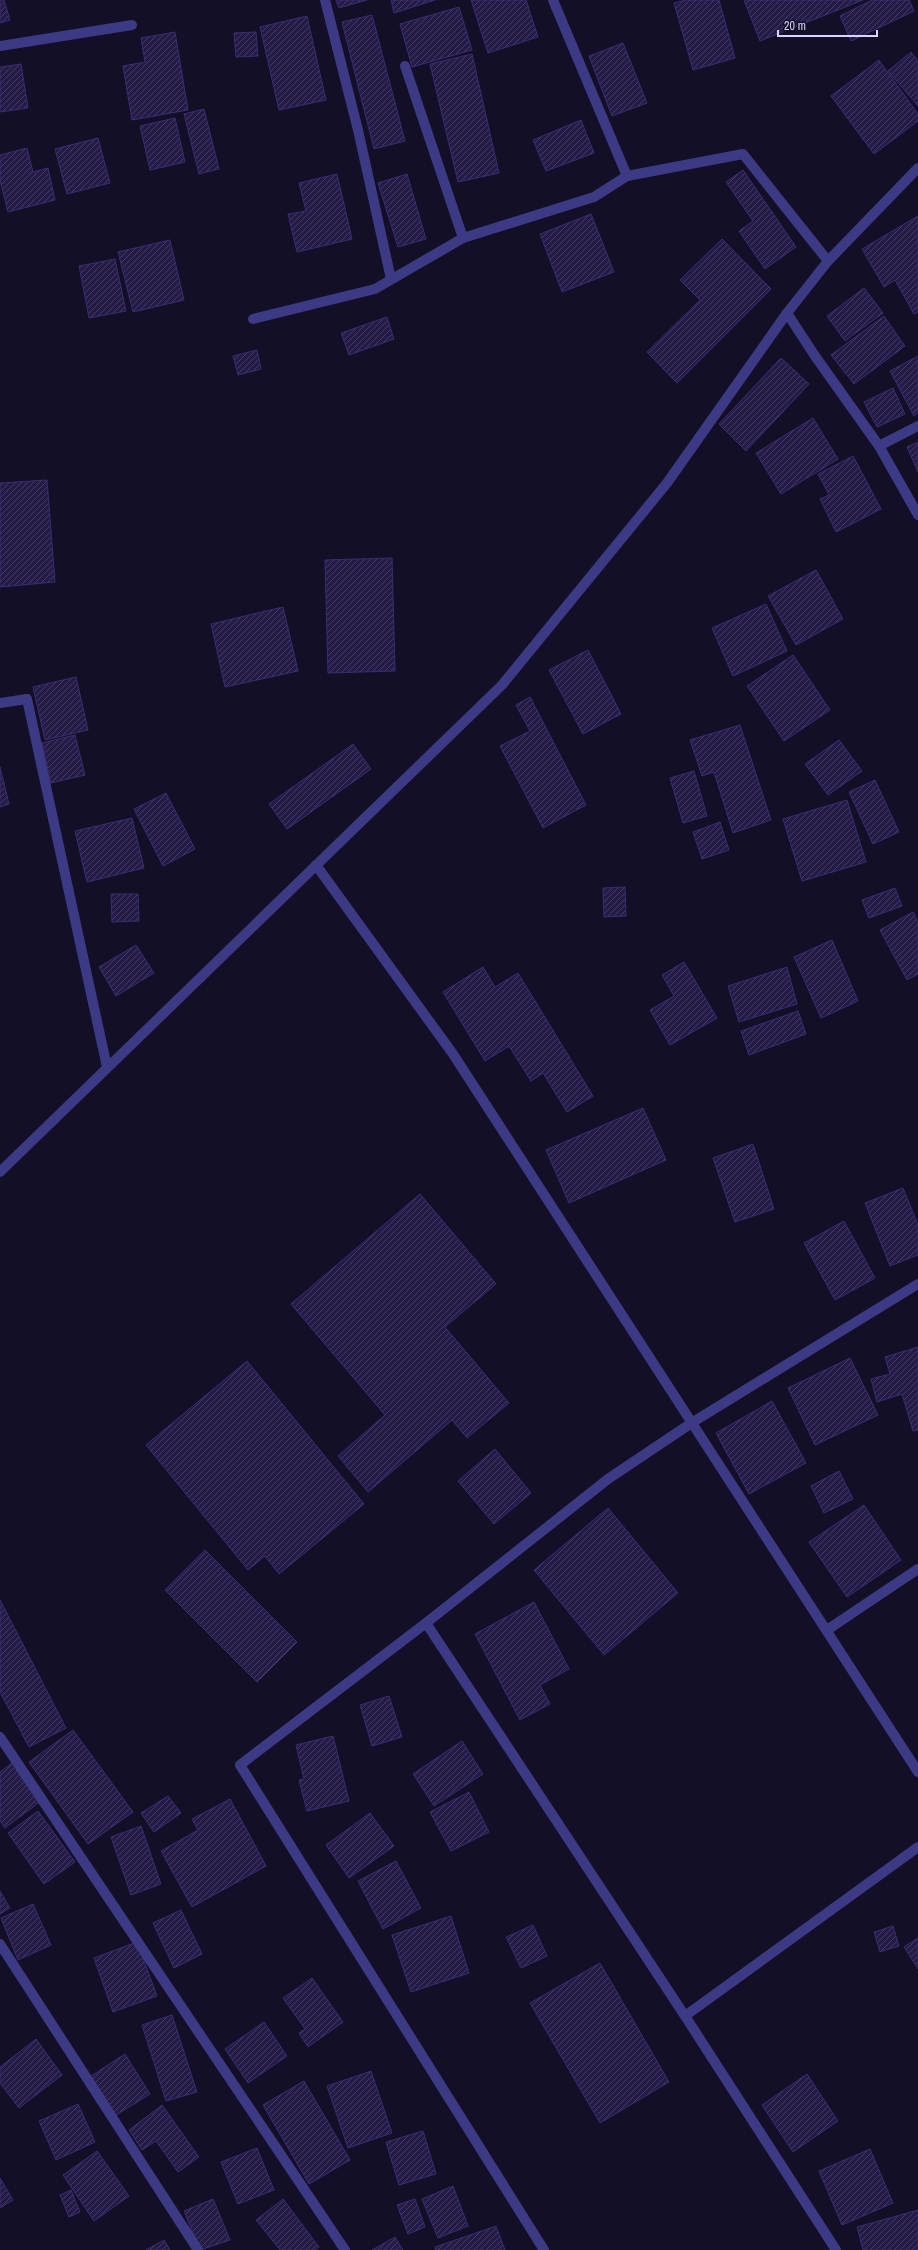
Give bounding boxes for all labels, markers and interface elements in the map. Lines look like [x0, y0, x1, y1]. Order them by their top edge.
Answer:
scale bar [778, 12, 877, 38]
text: 20 m [784, 18, 806, 34]

